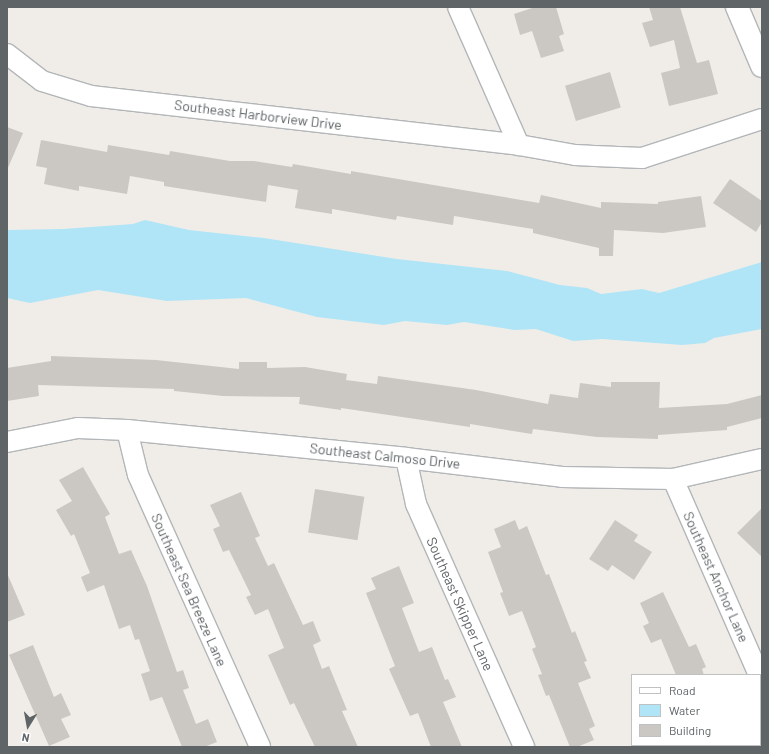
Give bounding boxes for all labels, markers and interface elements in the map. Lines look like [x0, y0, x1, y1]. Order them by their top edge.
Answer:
street label: Southeast Harborview Drive [173, 96, 343, 134]
street label: Southeast Calmoso Drive [309, 440, 461, 472]
street label: Southeast Anchor Lane [680, 509, 752, 645]
street label: Southeast Sea Breeze Lane [148, 511, 230, 669]
street label: Southeast Skipper Lane [423, 535, 497, 673]
legend [631, 674, 761, 746]
text: Road [669, 683, 696, 697]
text: Water [669, 703, 700, 717]
north arrow [8, 706, 48, 746]
text: Building [669, 723, 711, 737]
text: N [21, 731, 30, 745]

